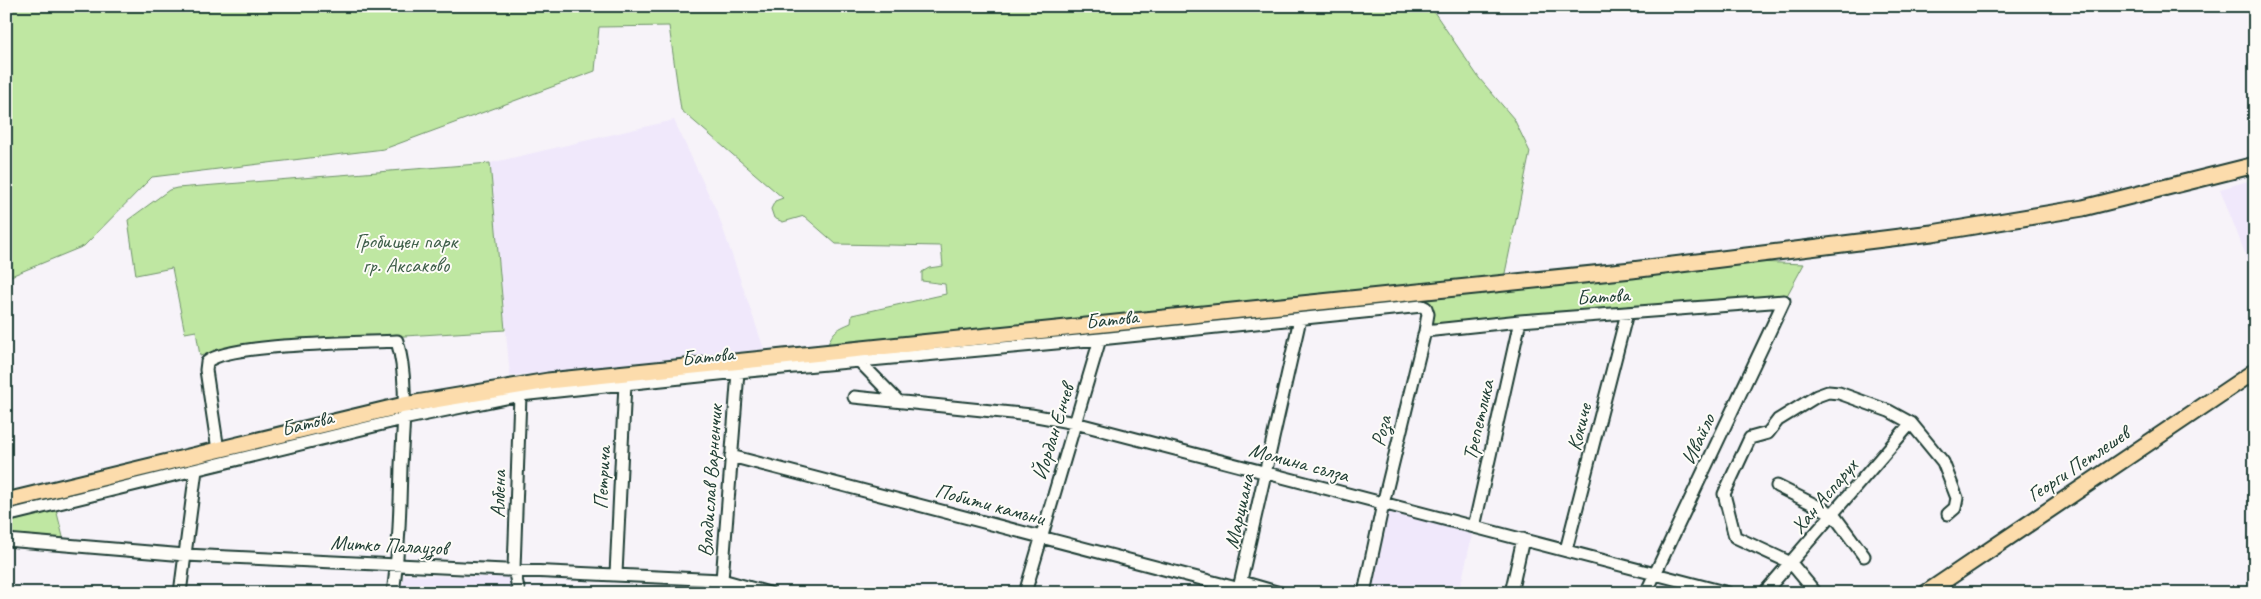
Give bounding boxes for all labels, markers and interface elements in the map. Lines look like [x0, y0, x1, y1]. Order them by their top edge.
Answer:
park label: Гробищен парк гр. Аксаково [355, 228, 459, 278]
street label: Батова [1576, 281, 1633, 311]
street label: Батова [1084, 303, 1142, 335]
street label: Батова [680, 340, 738, 372]
street label: Трепетлика [1456, 375, 1500, 463]
street label: Йордан Енчев [1026, 377, 1081, 483]
street label: Кокиче [1561, 400, 1598, 453]
street label: Владислав Варненчик [692, 402, 728, 558]
street label: Батова [278, 403, 338, 442]
street label: Ивайло [1675, 408, 1722, 468]
street label: Роза [1365, 411, 1399, 449]
street label: Георги Петлешев [2022, 418, 2138, 508]
street label: Момина сълза [1246, 436, 1354, 488]
street label: Петрича [587, 444, 617, 510]
street label: Хан Аспарух [1785, 452, 1864, 539]
street label: Албена [484, 468, 512, 518]
street label: Марциана [1218, 469, 1261, 551]
street label: Побити камъни [932, 477, 1049, 531]
street label: Митко Палаузов [330, 529, 452, 562]

